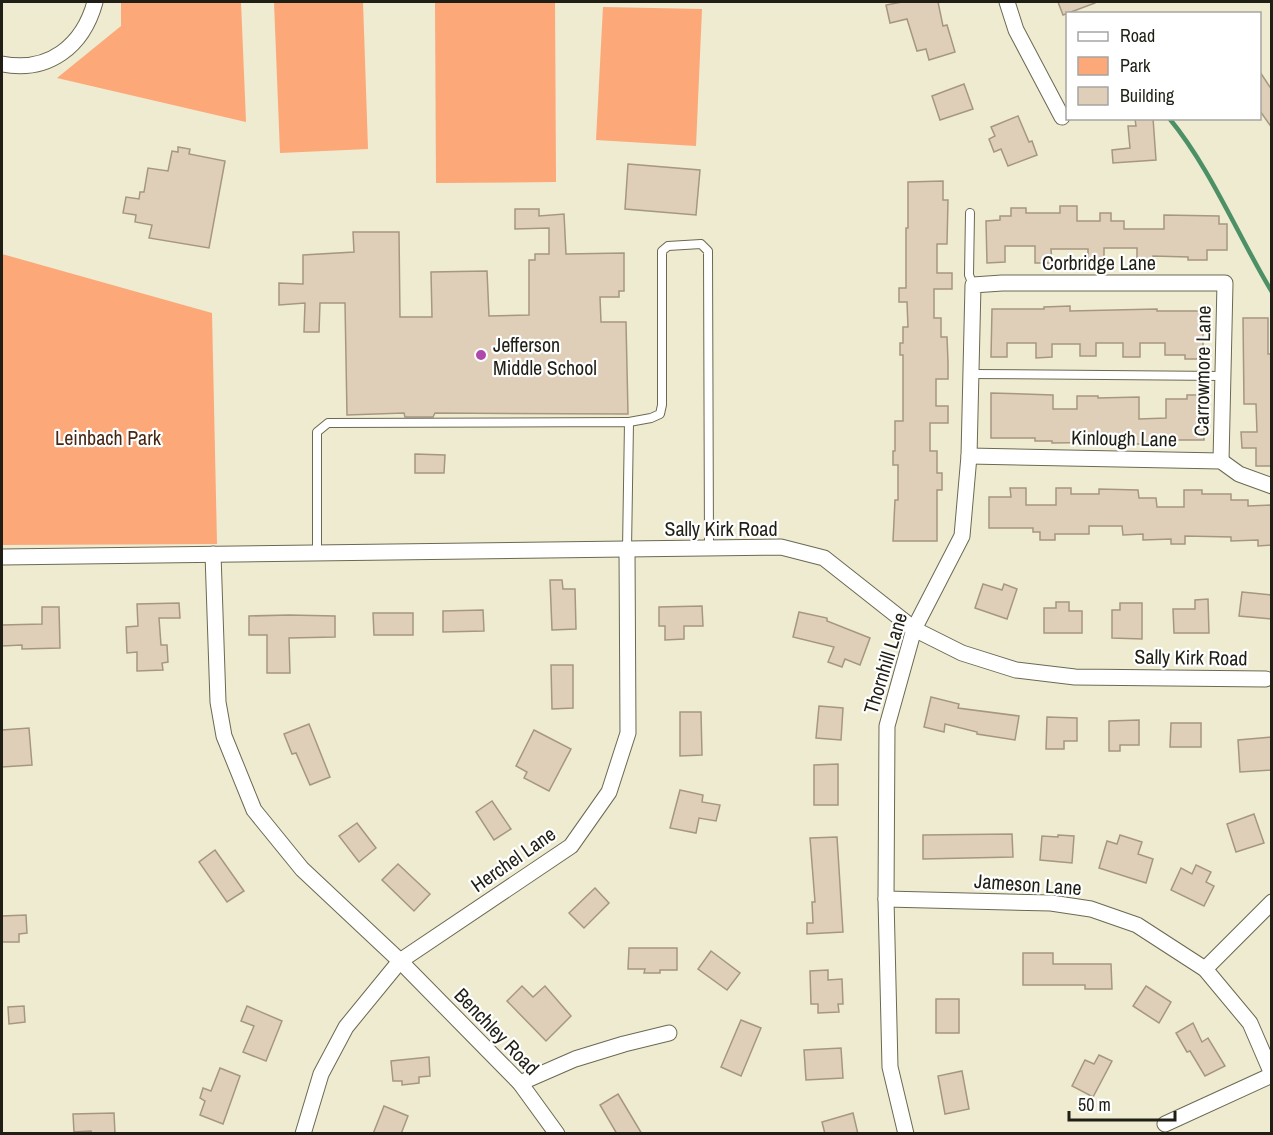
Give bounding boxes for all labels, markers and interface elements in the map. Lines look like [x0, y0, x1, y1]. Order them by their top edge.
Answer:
legend [1066, 12, 1261, 120]
text: Road [1120, 23, 1155, 48]
text: Park [1120, 53, 1151, 78]
text: Building [1120, 83, 1175, 108]
street label: Corbridge Lane [1042, 249, 1156, 276]
street label: Carrowmore Lane [1187, 305, 1217, 437]
place label: Jefferson Middle School [493, 331, 597, 381]
marker: Jefferson Middle School [474, 348, 488, 362]
park label: Leinbach Park [55, 424, 162, 451]
street label: Kinlough Lane [1071, 424, 1177, 452]
street label: Sally Kirk Road [664, 515, 778, 542]
street label: Thornhill Lane [857, 609, 913, 717]
street label: Sally Kirk Road [1134, 643, 1248, 671]
street label: Herchel Lane [465, 820, 561, 898]
street label: Jameson Lane [973, 867, 1083, 901]
street label: Benchley Road [449, 982, 545, 1080]
scale bar [1069, 1084, 1176, 1122]
text: 50 m [1078, 1092, 1111, 1117]

